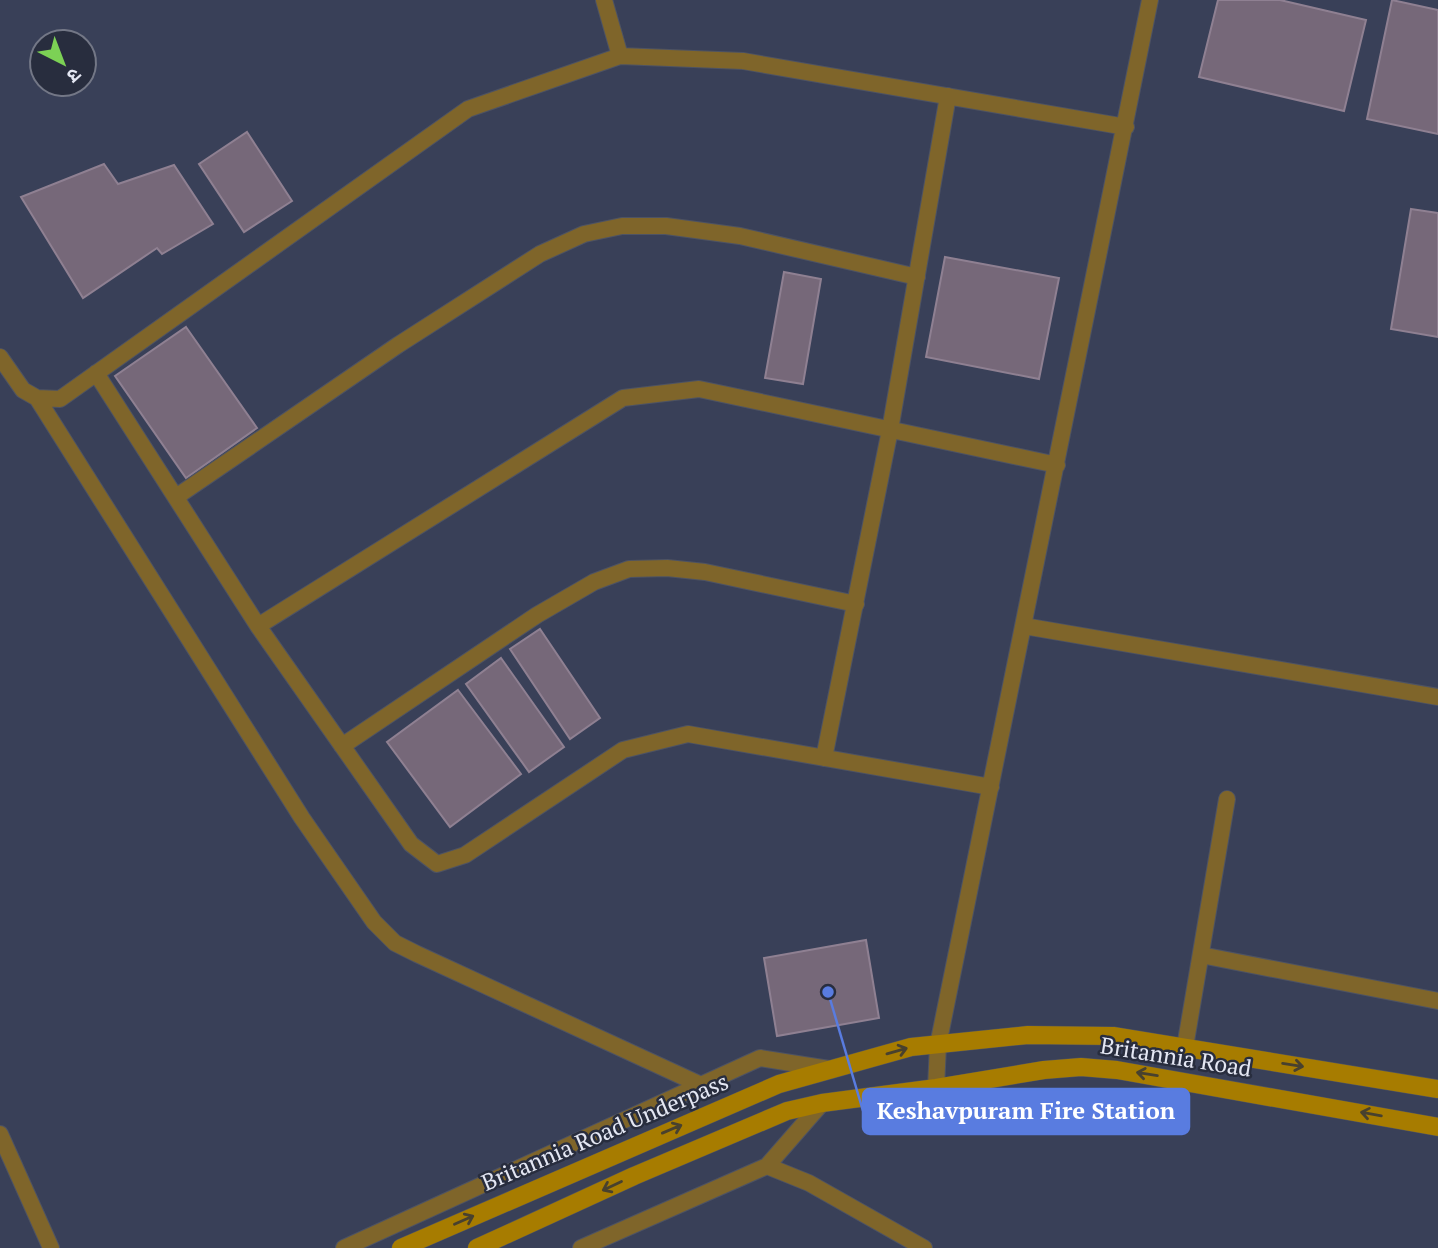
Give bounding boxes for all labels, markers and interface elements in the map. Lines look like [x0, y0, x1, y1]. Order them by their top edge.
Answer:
north arrow [28, 28, 98, 98]
text: उ [62, 63, 87, 90]
street label: Britannia Road [1098, 1029, 1254, 1084]
one-way arrow [886, 1044, 908, 1057]
one-way arrow [1281, 1059, 1304, 1072]
street label: Britannia Road Underpass [477, 1065, 733, 1198]
one-way arrow [1136, 1067, 1159, 1080]
callout: Keshavpuram Fire Station [863, 1089, 1189, 1134]
text: Keshavpuram Fire Station [877, 1094, 1176, 1126]
one-way arrow [1360, 1107, 1383, 1121]
one-way arrow [661, 1122, 682, 1135]
one-way arrow [602, 1180, 623, 1193]
one-way arrow [452, 1213, 474, 1226]

